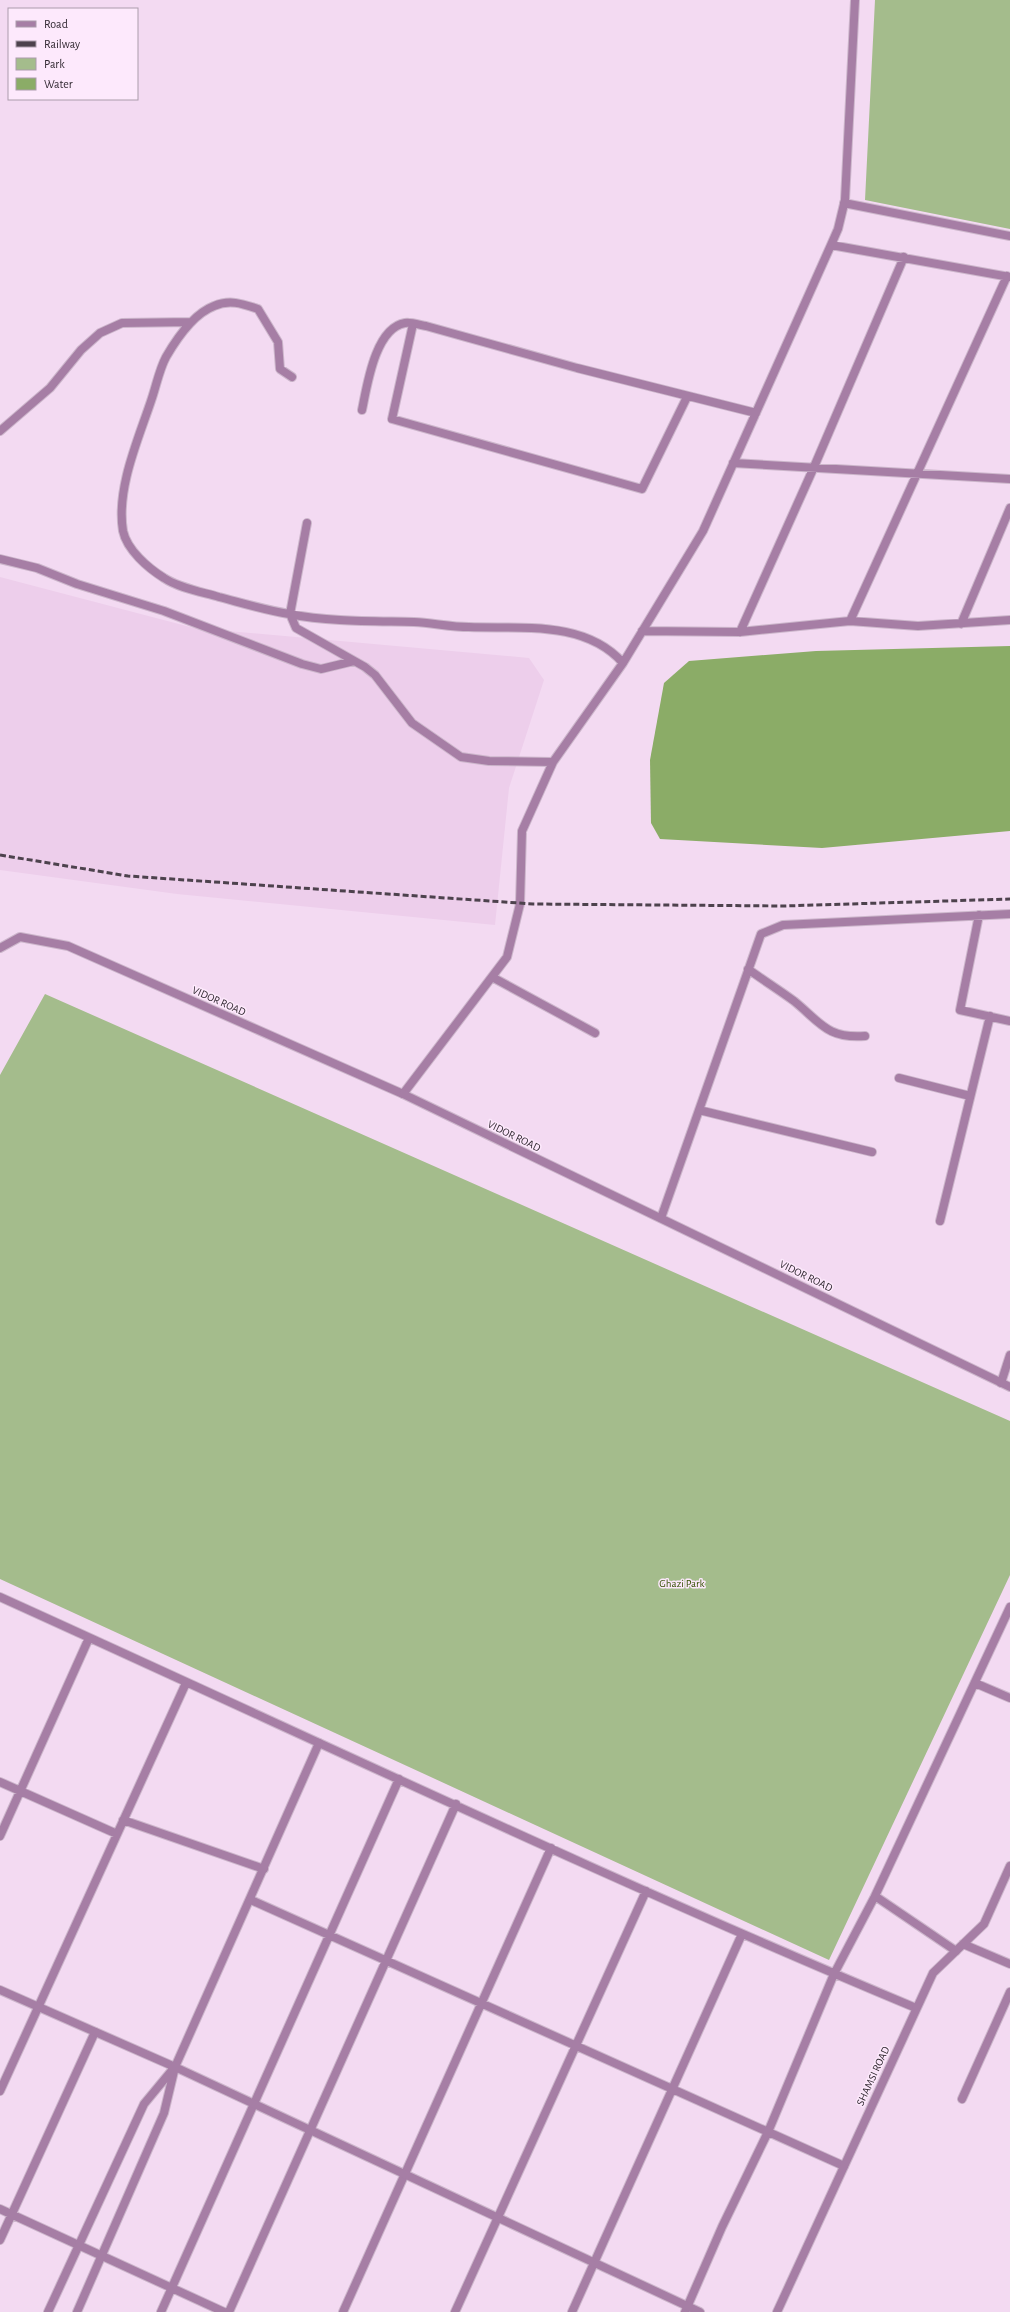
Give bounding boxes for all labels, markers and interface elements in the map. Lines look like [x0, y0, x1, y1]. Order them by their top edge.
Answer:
legend [8, 8, 138, 100]
text: Road [44, 18, 68, 30]
text: Railway [44, 38, 80, 51]
text: Park [44, 58, 65, 70]
text: Water [44, 78, 73, 90]
street label: VIDOR ROAD [191, 984, 247, 1018]
street label: VIDOR ROAD [486, 1118, 542, 1154]
street label: VIDOR ROAD [778, 1258, 834, 1294]
park label: Ghazi Park [659, 1578, 705, 1589]
street label: SHAMSI ROAD [854, 2045, 892, 2107]

